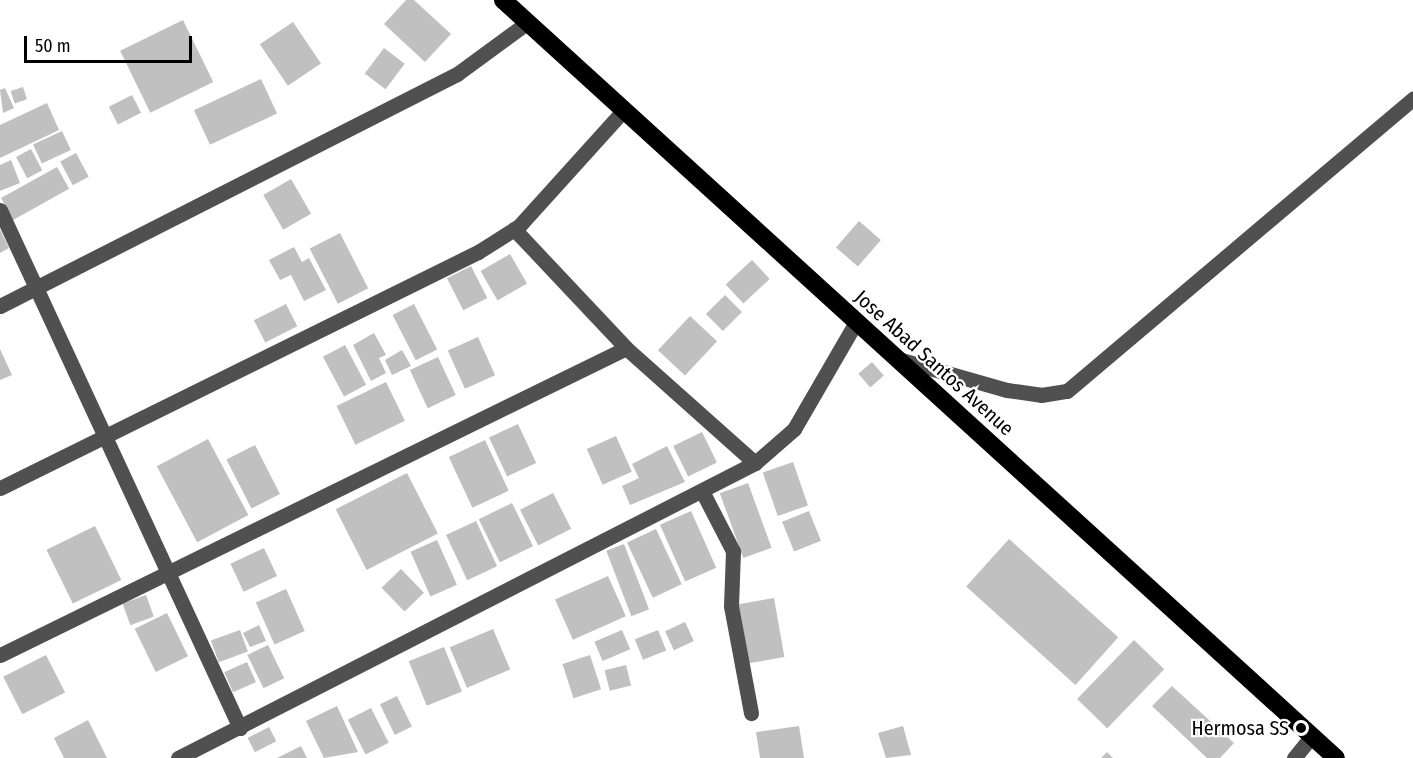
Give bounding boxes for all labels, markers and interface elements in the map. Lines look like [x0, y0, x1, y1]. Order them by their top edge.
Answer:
scale bar [27, 24, 195, 62]
text: 50 m [35, 35, 71, 57]
street label: Jose Abad Santos Avenue [850, 285, 1018, 441]
place label: Hermosa SS [1192, 716, 1289, 740]
marker: Hermosa SS [1294, 721, 1308, 735]

